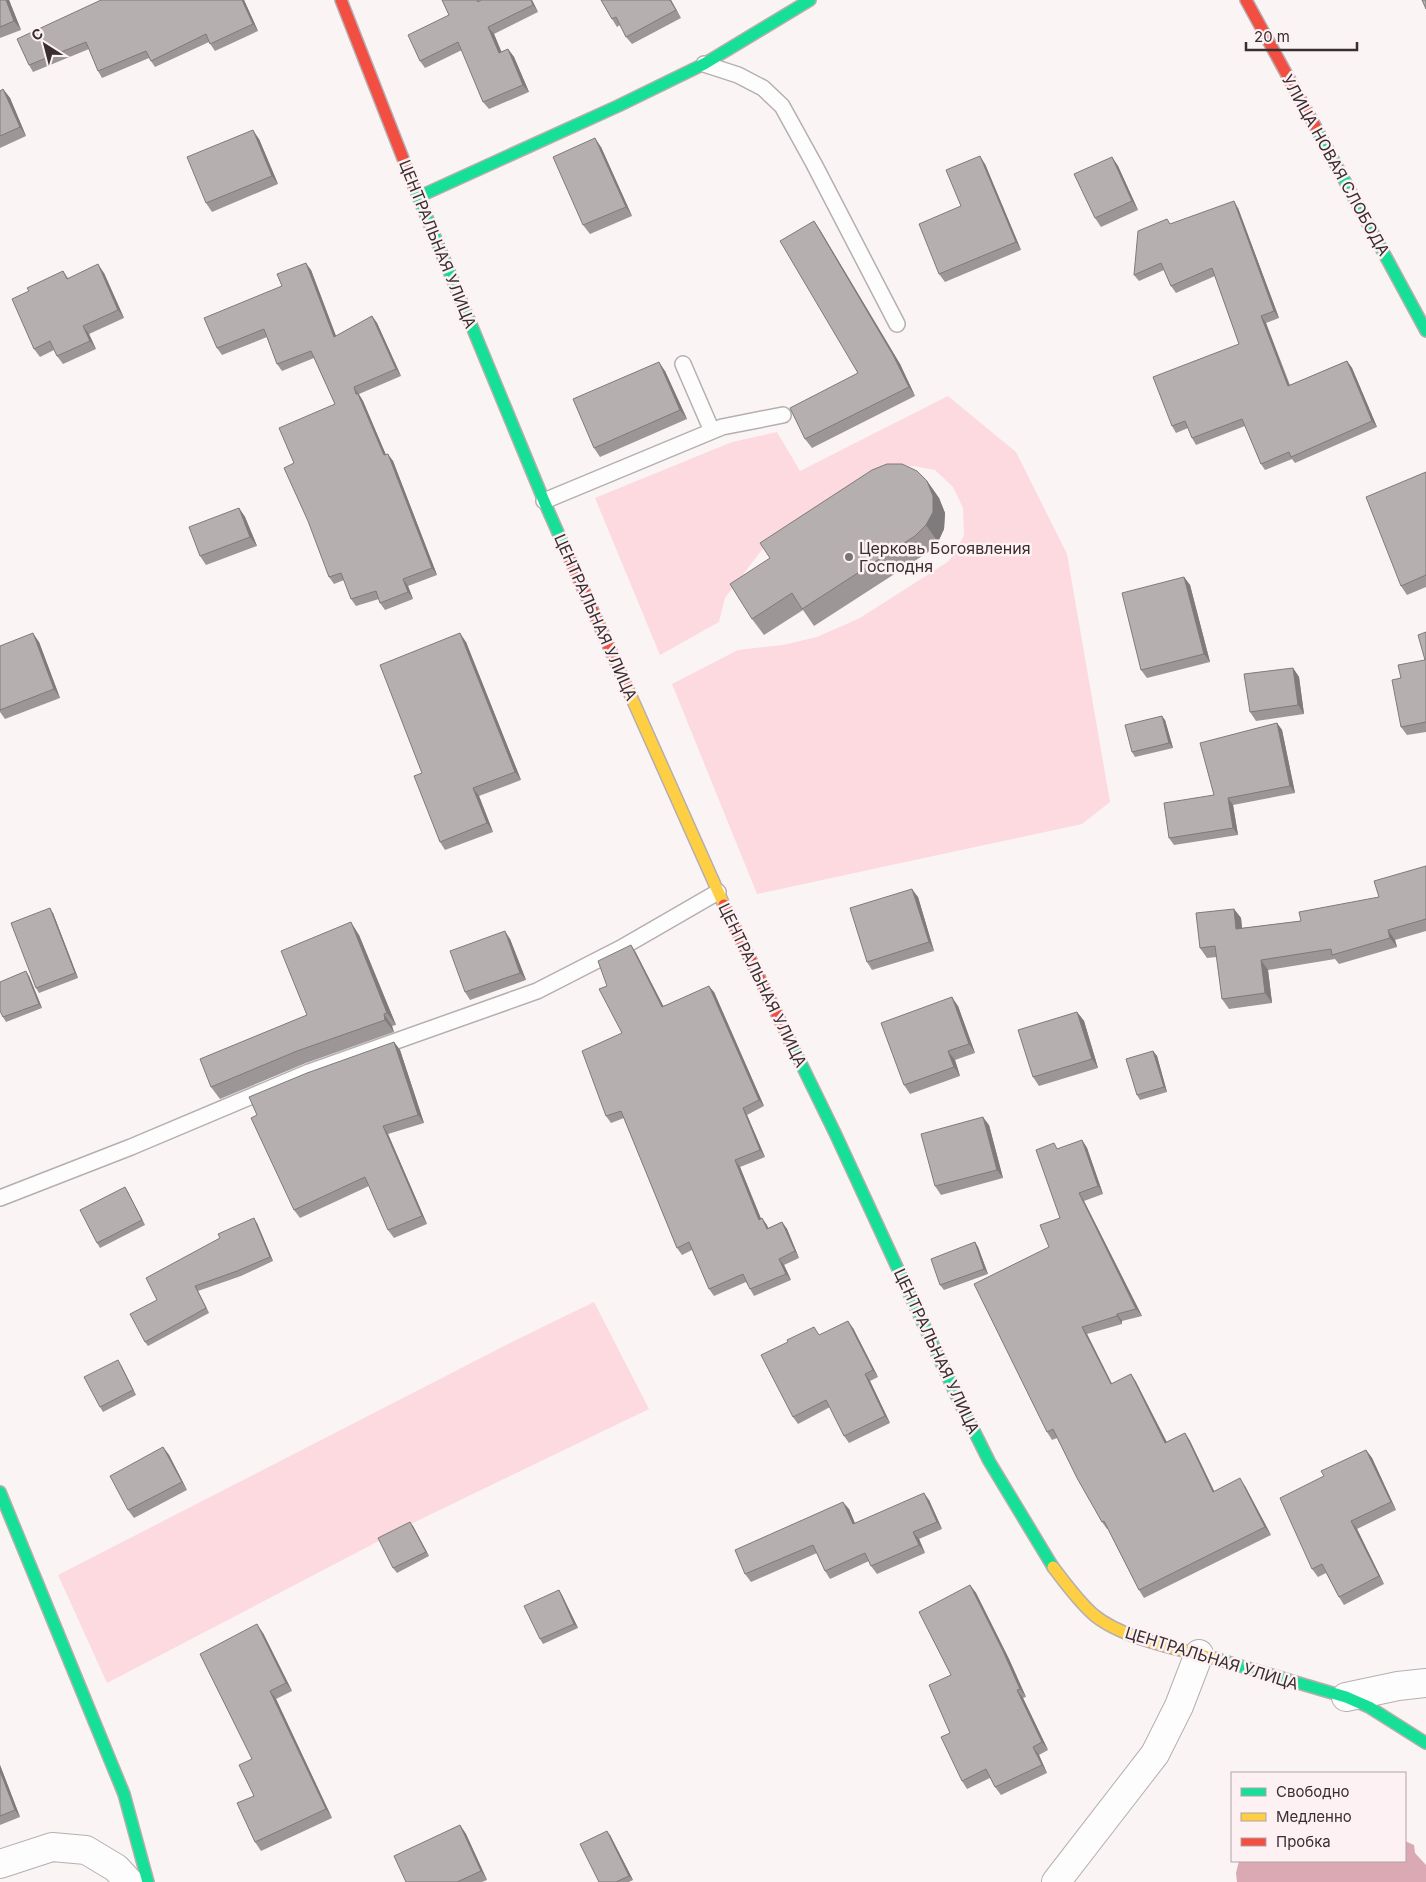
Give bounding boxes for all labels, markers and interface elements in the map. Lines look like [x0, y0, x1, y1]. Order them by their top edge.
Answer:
north arrow [20, 20, 70, 70]
scale bar [1246, 20, 1357, 52]
text: С [28, 24, 46, 44]
text: 20 m [1254, 27, 1290, 46]
street label: УЛИЦА НОВАЯ СЛОБОДА [1278, 71, 1394, 259]
street label: ЦЕНТРАЛЬНАЯ УЛИЦА [395, 157, 481, 331]
street label: ЦЕНТРАЛЬНАЯ УЛИЦА [550, 531, 642, 703]
place label: Церковь Богоявления Господня [859, 538, 1031, 576]
marker: Церковь Богоявления Господня [843, 551, 855, 563]
street label: ЦЕНТРАЛЬНАЯ УЛИЦА [715, 900, 811, 1070]
street label: ЦЕНТРАЛЬНАЯ УЛИЦА [890, 1265, 984, 1437]
street label: ЦЕНТРАЛЬНАЯ УЛИЦА [1123, 1622, 1301, 1694]
legend [1231, 1772, 1406, 1862]
text: Свободно [1276, 1782, 1350, 1801]
text: Медленно [1276, 1807, 1352, 1826]
text: Пробка [1276, 1832, 1331, 1851]

